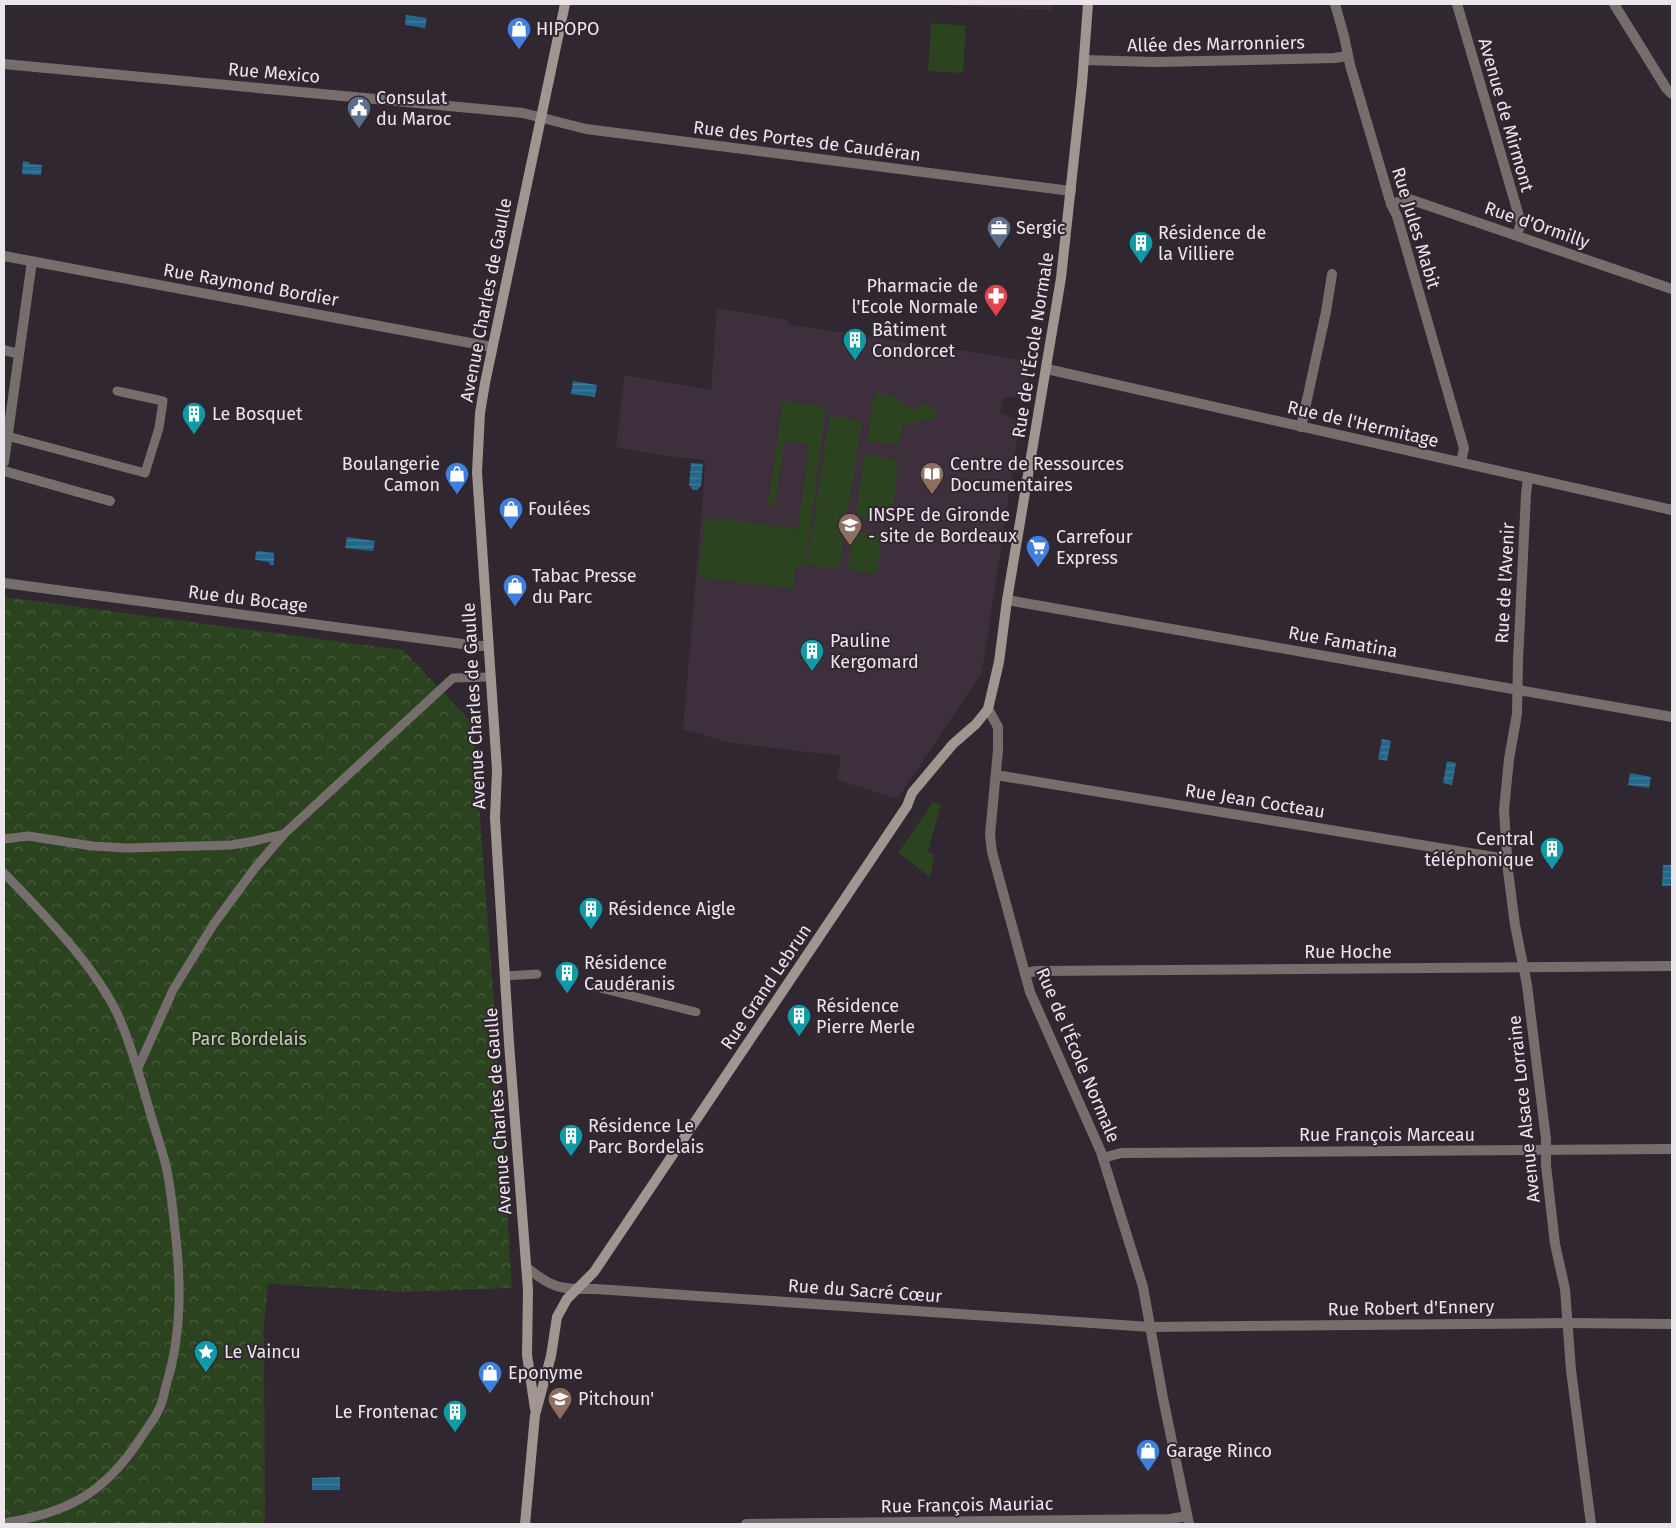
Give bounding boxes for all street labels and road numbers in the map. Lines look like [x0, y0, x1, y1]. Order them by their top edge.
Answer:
street label: Allée des Marronniers [1127, 31, 1305, 57]
street label: Avenue de Mirmont [1474, 36, 1539, 195]
street label: Rue Mexico [227, 58, 321, 88]
street label: Rue des Portes de Caudéran [692, 116, 922, 166]
street label: Rue Jules Mabit [1387, 164, 1445, 292]
street label: Avenue Charles de Gaulle [455, 196, 517, 404]
street label: Rue d'Ormilly [1482, 197, 1593, 253]
street label: Rue de l'École Normale [1006, 250, 1059, 439]
street label: Rue Raymond Bordier [162, 259, 340, 311]
street label: Rue de l'Hermitage [1285, 396, 1441, 452]
street label: Rue de l'Avenir [1491, 522, 1519, 644]
street label: Rue du Bocage [187, 581, 309, 617]
street label: Avenue Charles de Gaulle [458, 602, 490, 810]
street label: Rue Famatina [1287, 622, 1399, 662]
street label: Rue Jean Cocteau [1184, 779, 1326, 823]
street label: Rue Grand Lebrun [716, 920, 816, 1054]
street label: Rue Hoche [1304, 941, 1392, 963]
street label: Rue de l'École Normale [1031, 964, 1126, 1146]
street label: Avenue Charles de Gaulle [480, 1007, 516, 1215]
street label: Avenue Alsace Lorraine [1503, 1014, 1545, 1204]
street label: Rue François Marceau [1299, 1124, 1475, 1146]
street label: Rue du Sacré Cœur [787, 1275, 943, 1307]
street label: Rue Robert d'Ennery [1327, 1296, 1495, 1320]
street label: Rue François Mauriac [881, 1492, 1054, 1518]

